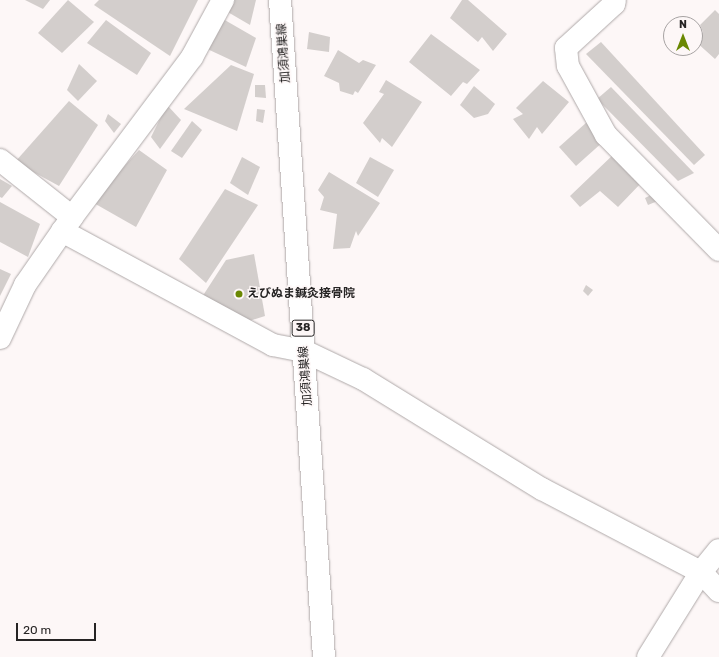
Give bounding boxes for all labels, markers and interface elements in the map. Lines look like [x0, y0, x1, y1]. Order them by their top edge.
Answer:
north arrow [663, 16, 703, 56]
text: N [679, 18, 687, 31]
street label: 加須鴻巣線 [275, 23, 293, 83]
place label: えびぬま鍼灸接骨院 [247, 287, 355, 301]
marker: えびぬま鍼灸接骨院 [234, 289, 244, 299]
road number: 38 [291, 319, 315, 337]
street label: 加須鴻巣線 [297, 346, 315, 406]
scale bar [18, 615, 98, 641]
text: 20 m [23, 623, 51, 637]

